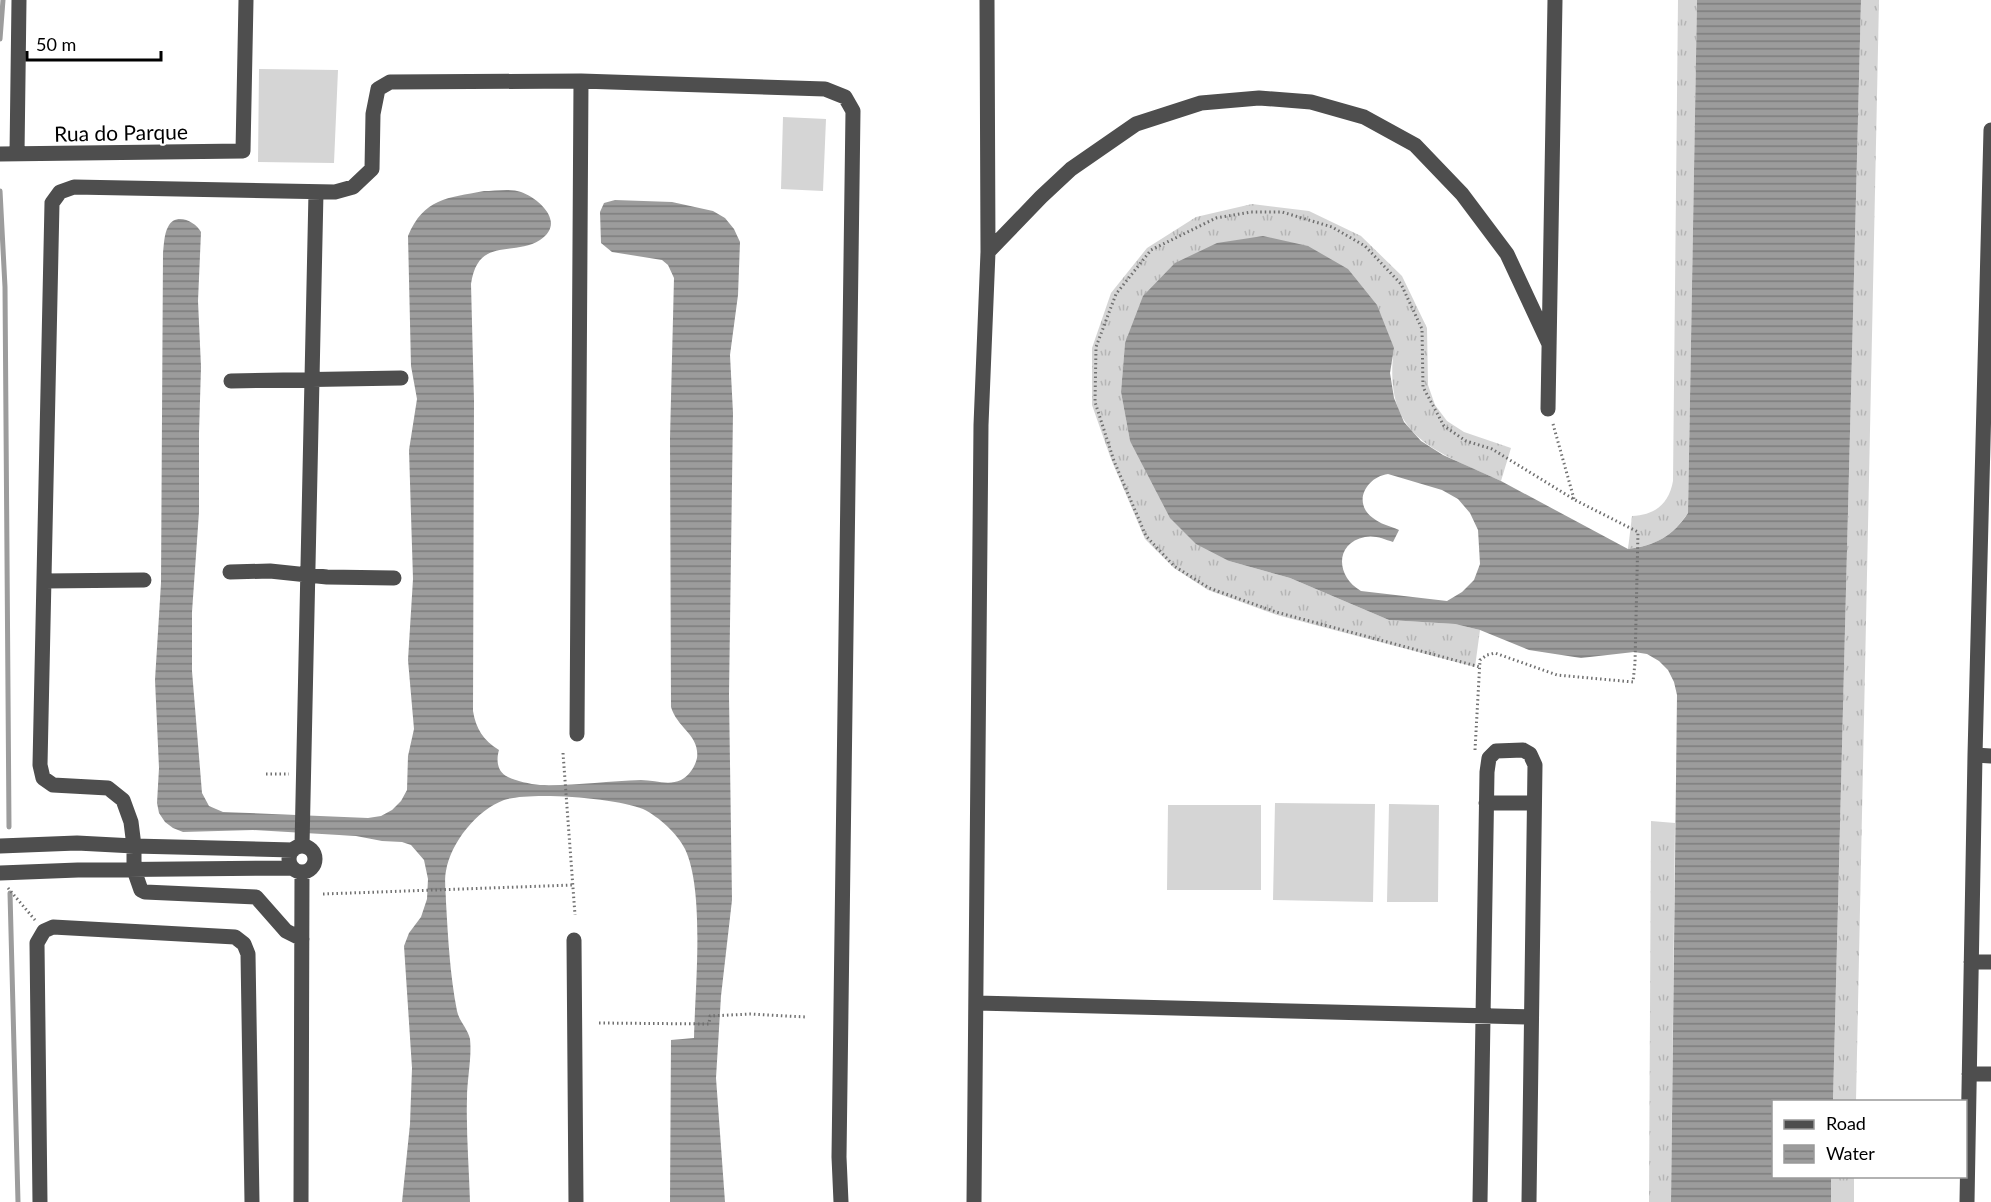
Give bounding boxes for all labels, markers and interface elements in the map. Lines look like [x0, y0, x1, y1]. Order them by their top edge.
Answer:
scale bar [27, 24, 160, 62]
text: 50 m [36, 33, 76, 55]
street label: Rua do Parque [54, 118, 188, 146]
legend [1772, 1100, 1967, 1178]
text: Road [1826, 1112, 1866, 1134]
text: Water [1826, 1142, 1875, 1164]

